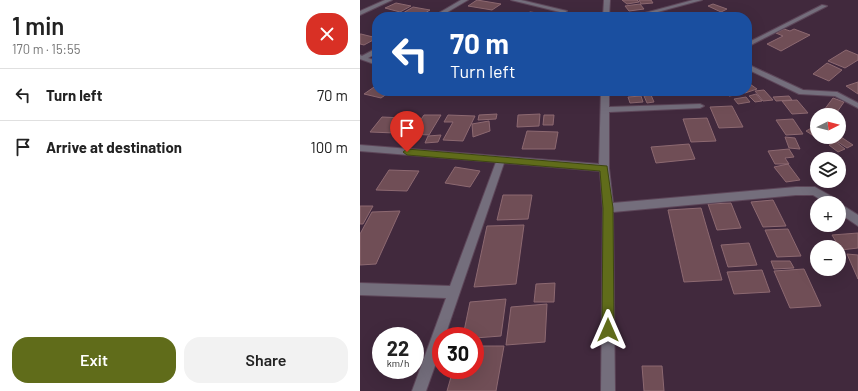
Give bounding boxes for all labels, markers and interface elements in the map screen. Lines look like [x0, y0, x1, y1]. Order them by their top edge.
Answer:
text: 1 min [12, 11, 64, 40]
button: close [306, 13, 348, 55]
text: 70 m [450, 26, 509, 60]
icon: left [384, 28, 436, 80]
text: 170 m · 15:55 [12, 41, 80, 57]
text: Turn left [450, 60, 516, 82]
icon: left [12, 84, 34, 106]
text: Turn left [46, 86, 102, 104]
text: 70 m [317, 86, 348, 104]
north arrow [810, 108, 846, 144]
map controls [810, 108, 846, 276]
pin [390, 111, 424, 152]
icon: arrive [396, 117, 418, 139]
icon: arrive [12, 136, 34, 158]
text: Arrive at destination [46, 138, 182, 156]
text: 100 m [310, 138, 348, 156]
button: layers [810, 152, 846, 188]
button: + [810, 196, 846, 232]
button: − [810, 240, 846, 276]
position arrow [587, 309, 629, 351]
speed limit sign: 30 [432, 327, 484, 379]
text: 22 [387, 336, 409, 360]
button: Exit [12, 337, 176, 383]
button: Share [184, 337, 348, 383]
text: km/h [387, 357, 409, 369]

